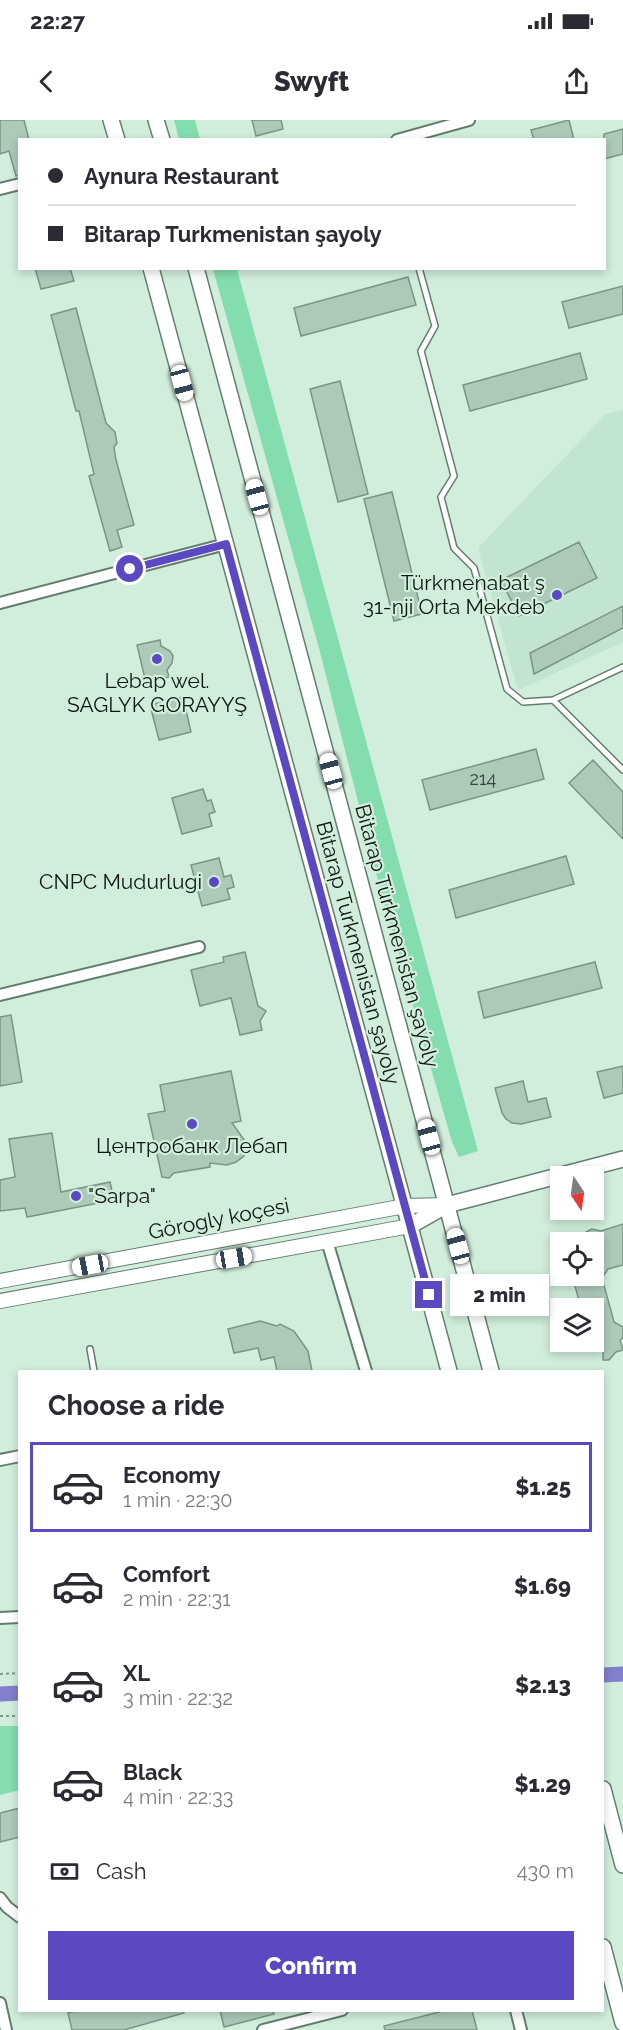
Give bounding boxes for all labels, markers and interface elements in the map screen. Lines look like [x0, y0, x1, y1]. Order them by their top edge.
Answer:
text: 22:27 [30, 8, 85, 34]
icon: back [30, 65, 63, 98]
icon: share [560, 65, 593, 98]
text: Swyft [274, 66, 349, 97]
text: Aynura Restaurant [84, 163, 279, 189]
text: Bitarap Turkmenistan şayoly [84, 221, 382, 247]
car [169, 363, 195, 403]
car [244, 477, 270, 517]
route start [116, 555, 143, 582]
place label: Türkmenabat ş 31-nji Orta Mekdeb [363, 570, 545, 619]
marker: Türkmenabat ş 31-nji Orta Mekdeb [550, 588, 564, 602]
marker: Lebap wel. SAGLYK GORAYYŞ [150, 652, 164, 666]
place label: Lebap wel. SAGLYK GORAYYŞ [67, 668, 247, 717]
car [318, 751, 344, 791]
house number: 214 [470, 768, 497, 789]
street label: Bitarap Türkmenistan şaýoly [350, 801, 445, 1070]
street label: Bitarap Turkmenistan şayoly [311, 818, 406, 1087]
place label: CNPC Mudurlugi [39, 869, 202, 894]
marker: CNPC Mudurlugi [207, 875, 221, 889]
marker: Центробанк Лебап [185, 1117, 199, 1131]
car [416, 1117, 442, 1157]
place label: Центробанк Лебап [96, 1133, 288, 1158]
north arrow [550, 1166, 604, 1220]
map controls [550, 1166, 604, 1352]
place label: "Sarpa" [88, 1183, 156, 1208]
marker: "Sarpa" [69, 1189, 83, 1203]
street label: Görogly koçesi [146, 1193, 292, 1244]
car [445, 1226, 471, 1266]
button: locate [550, 1232, 604, 1286]
car [215, 1246, 253, 1270]
car [71, 1253, 109, 1277]
callout: 2 min [450, 1274, 549, 1316]
route end [415, 1281, 442, 1308]
text: 2 min [473, 1283, 526, 1307]
button: layers [550, 1298, 604, 1352]
text: Choose a ride [48, 1390, 224, 1421]
icon: car [51, 1460, 105, 1514]
text: Economy [123, 1462, 221, 1488]
text: $1.25 [515, 1474, 571, 1500]
text: 1 min · 22:30 [123, 1488, 233, 1512]
icon: car [51, 1559, 105, 1613]
text: Comfort [123, 1561, 210, 1587]
text: $1.69 [514, 1573, 571, 1599]
text: 2 min · 22:31 [123, 1587, 231, 1611]
icon: car [51, 1658, 105, 1712]
text: XL [123, 1660, 150, 1686]
text: $2.13 [515, 1672, 571, 1698]
text: 3 min · 22:32 [123, 1686, 233, 1710]
icon: car [51, 1757, 105, 1811]
text: Black [123, 1759, 182, 1785]
text: $1.29 [515, 1771, 571, 1797]
text: 4 min · 22:33 [123, 1785, 233, 1809]
icon: cash [48, 1855, 81, 1888]
text: Cash [96, 1858, 147, 1884]
text: 430 m [517, 1859, 574, 1883]
button: Confirm [48, 1931, 574, 2000]

